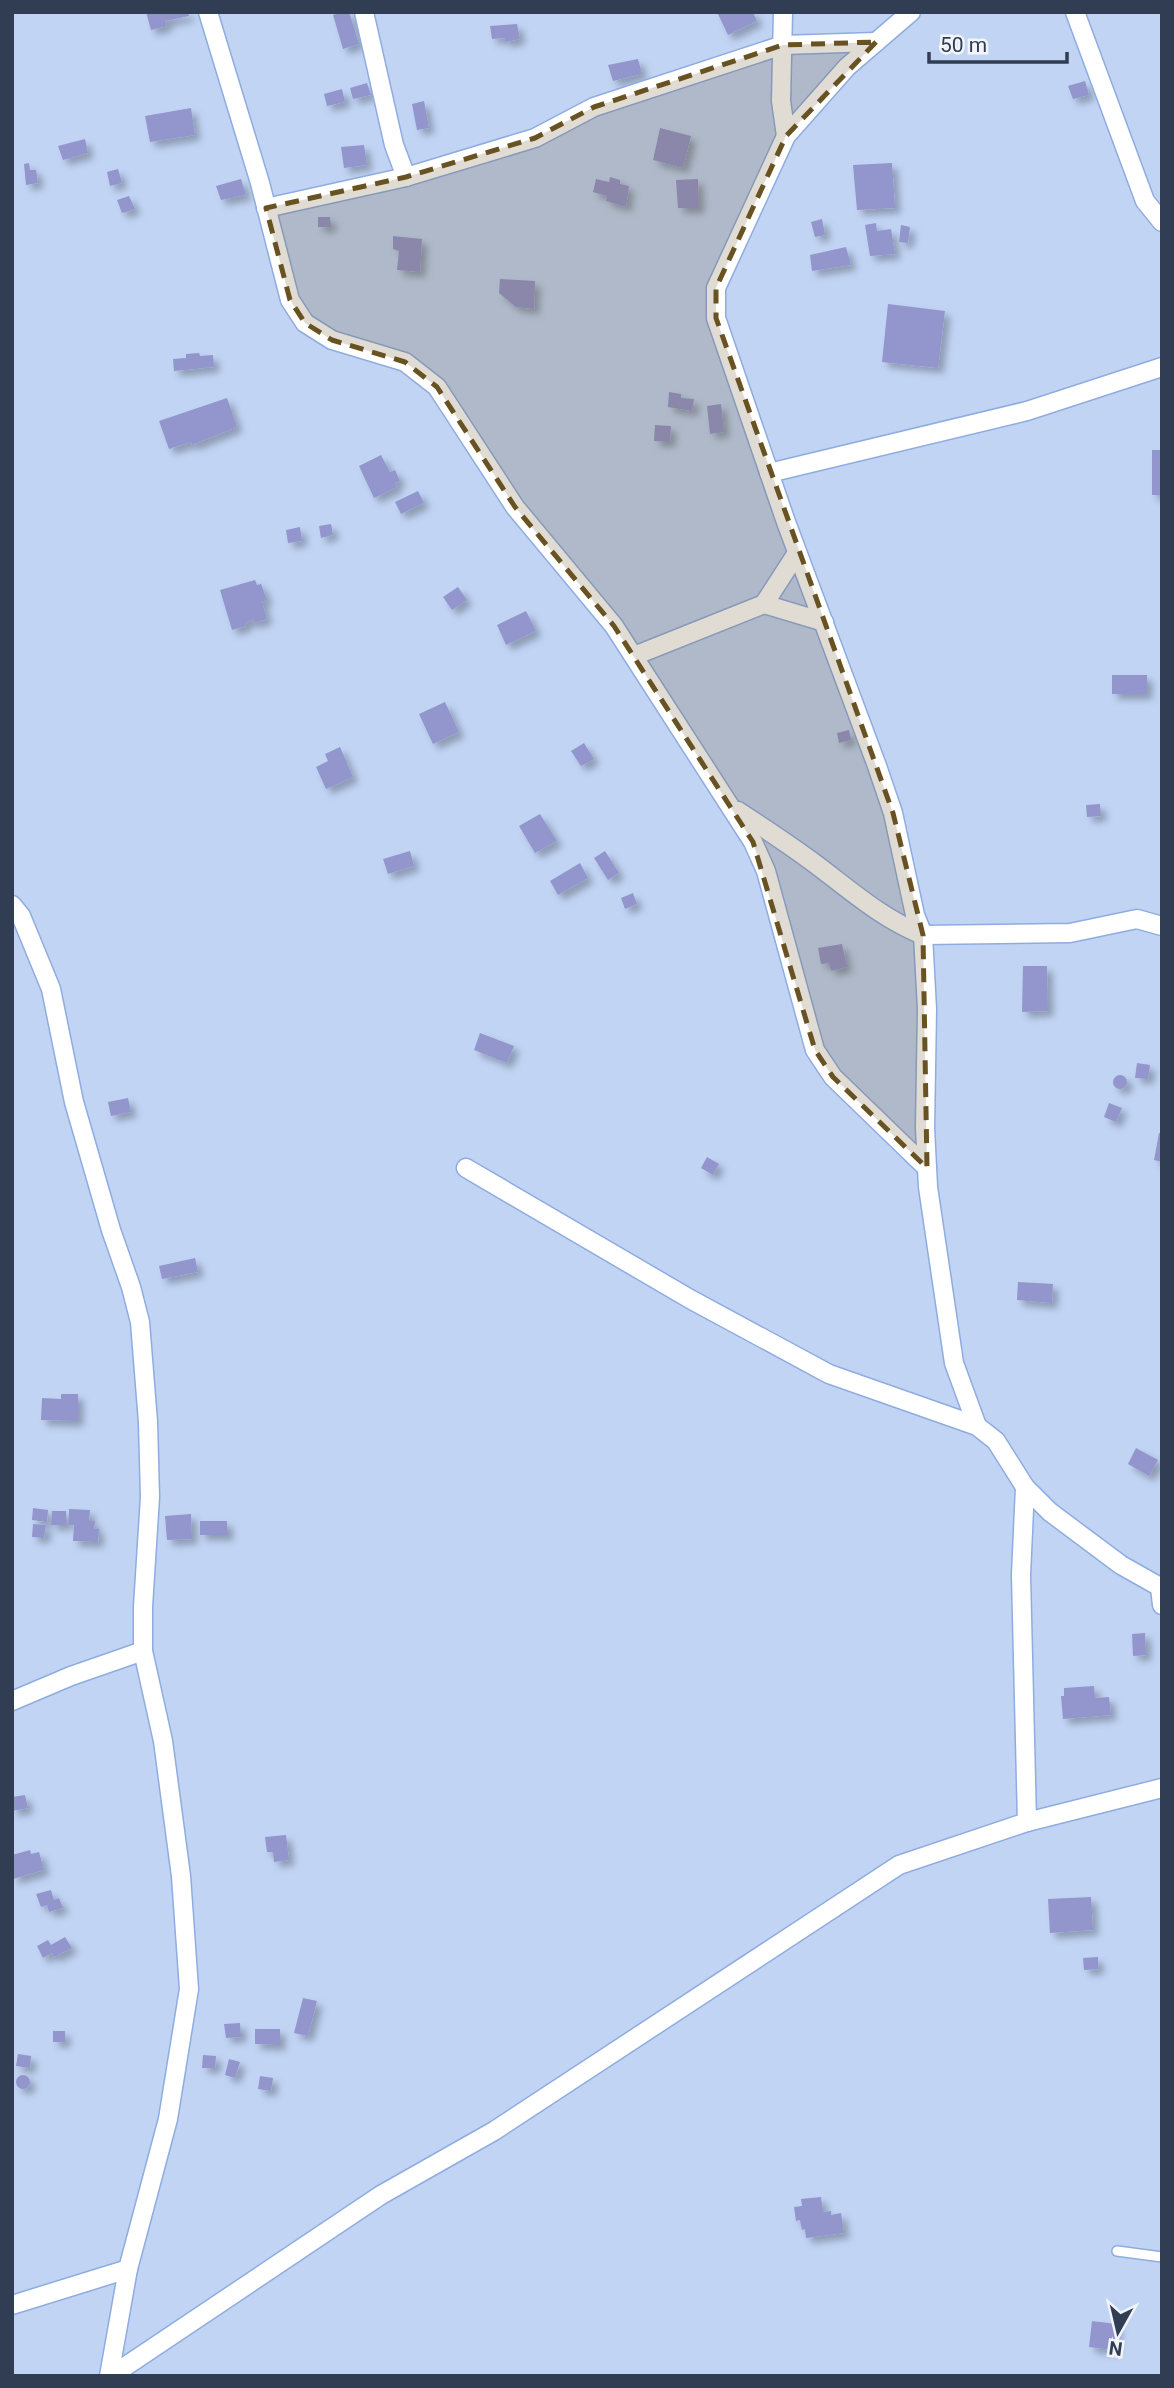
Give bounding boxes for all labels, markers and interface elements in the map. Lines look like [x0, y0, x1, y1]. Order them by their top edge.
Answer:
scale bar [929, 21, 1067, 65]
text: 50 m [940, 33, 987, 57]
north arrow [1083, 2297, 1153, 2367]
text: N [1107, 2336, 1124, 2361]

